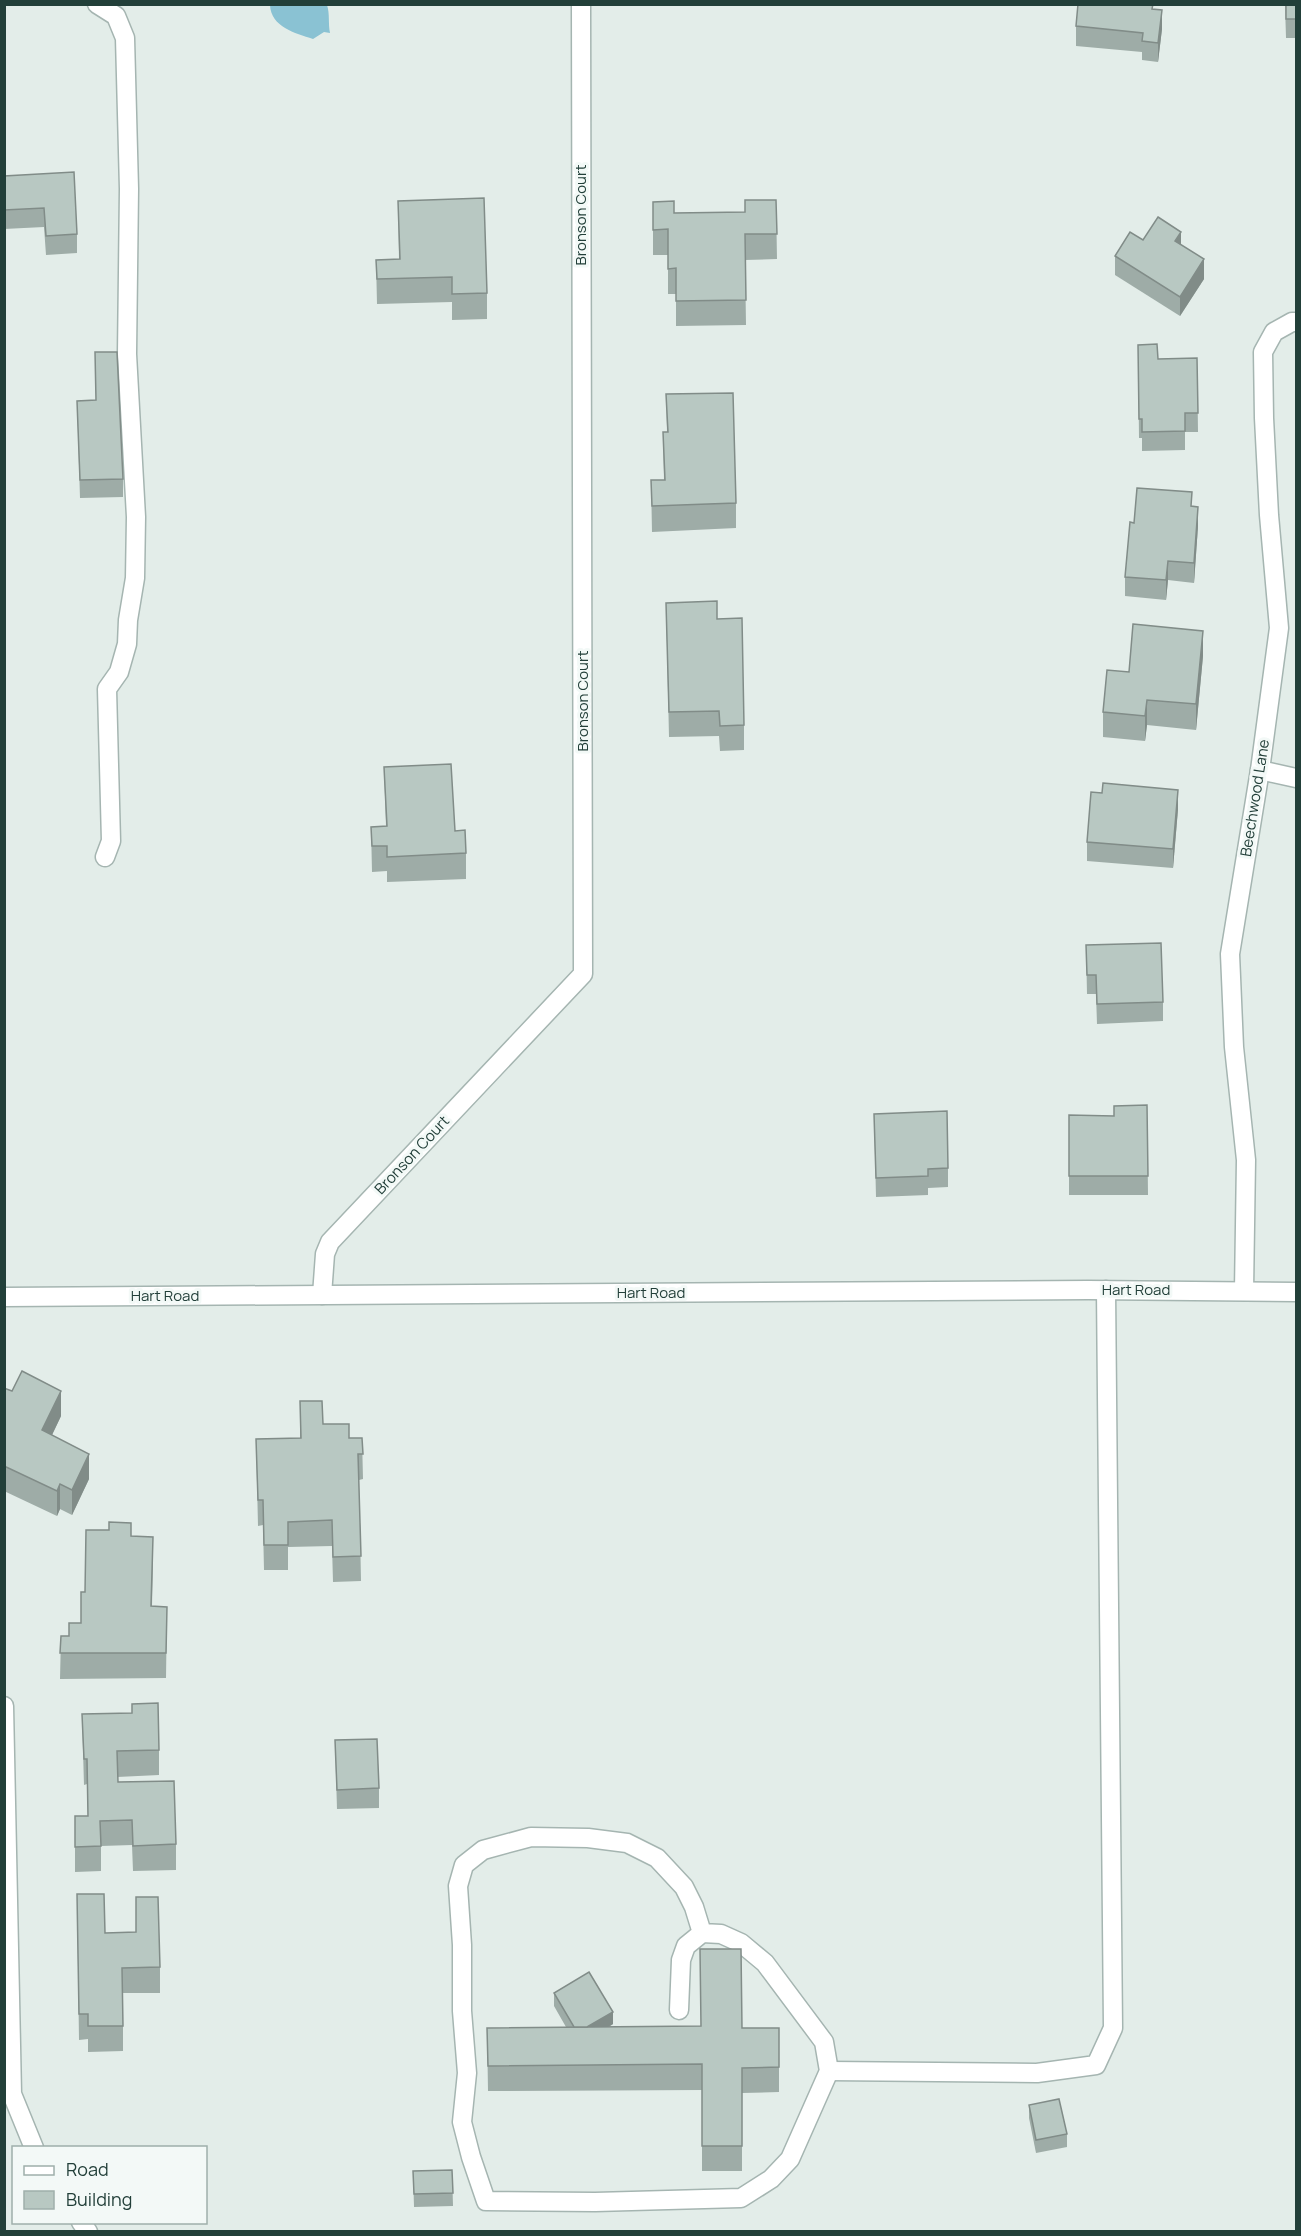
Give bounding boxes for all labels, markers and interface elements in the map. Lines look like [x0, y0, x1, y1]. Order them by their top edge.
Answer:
street label: Bronson Court [570, 165, 591, 265]
street label: Bronson Court [572, 651, 593, 751]
street label: Beechwood Lane [1235, 738, 1274, 858]
street label: Bronson Court [370, 1111, 454, 1199]
street label: Hart Road [1102, 1279, 1170, 1300]
street label: Hart Road [617, 1282, 685, 1303]
street label: Hart Road [131, 1285, 199, 1306]
legend [12, 2146, 207, 2224]
text: Road [66, 2157, 109, 2181]
text: Building [66, 2187, 132, 2211]

